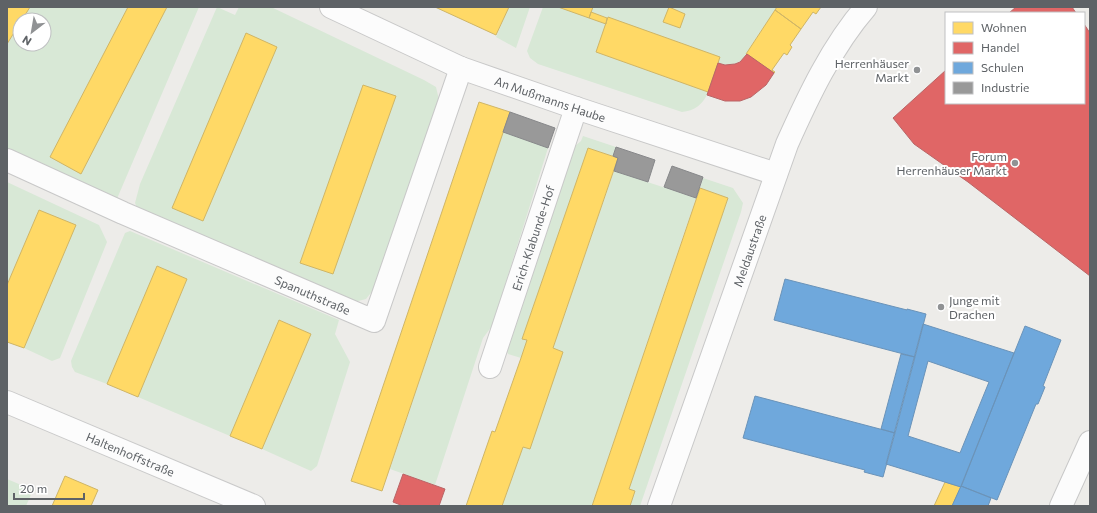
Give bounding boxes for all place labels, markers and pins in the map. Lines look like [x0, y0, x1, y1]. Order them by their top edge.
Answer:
place label: Herrenhäuser Markt [835, 56, 909, 84]
marker: Herrenhäuser Markt [912, 65, 922, 75]
place label: Forum Herrenhäuser Markt [897, 149, 1007, 177]
marker: Forum Herrenhäuser Markt [1010, 158, 1020, 168]
place label: Junge mit Drachen [949, 293, 1000, 321]
marker: Junge mit Drachen [936, 302, 946, 312]

